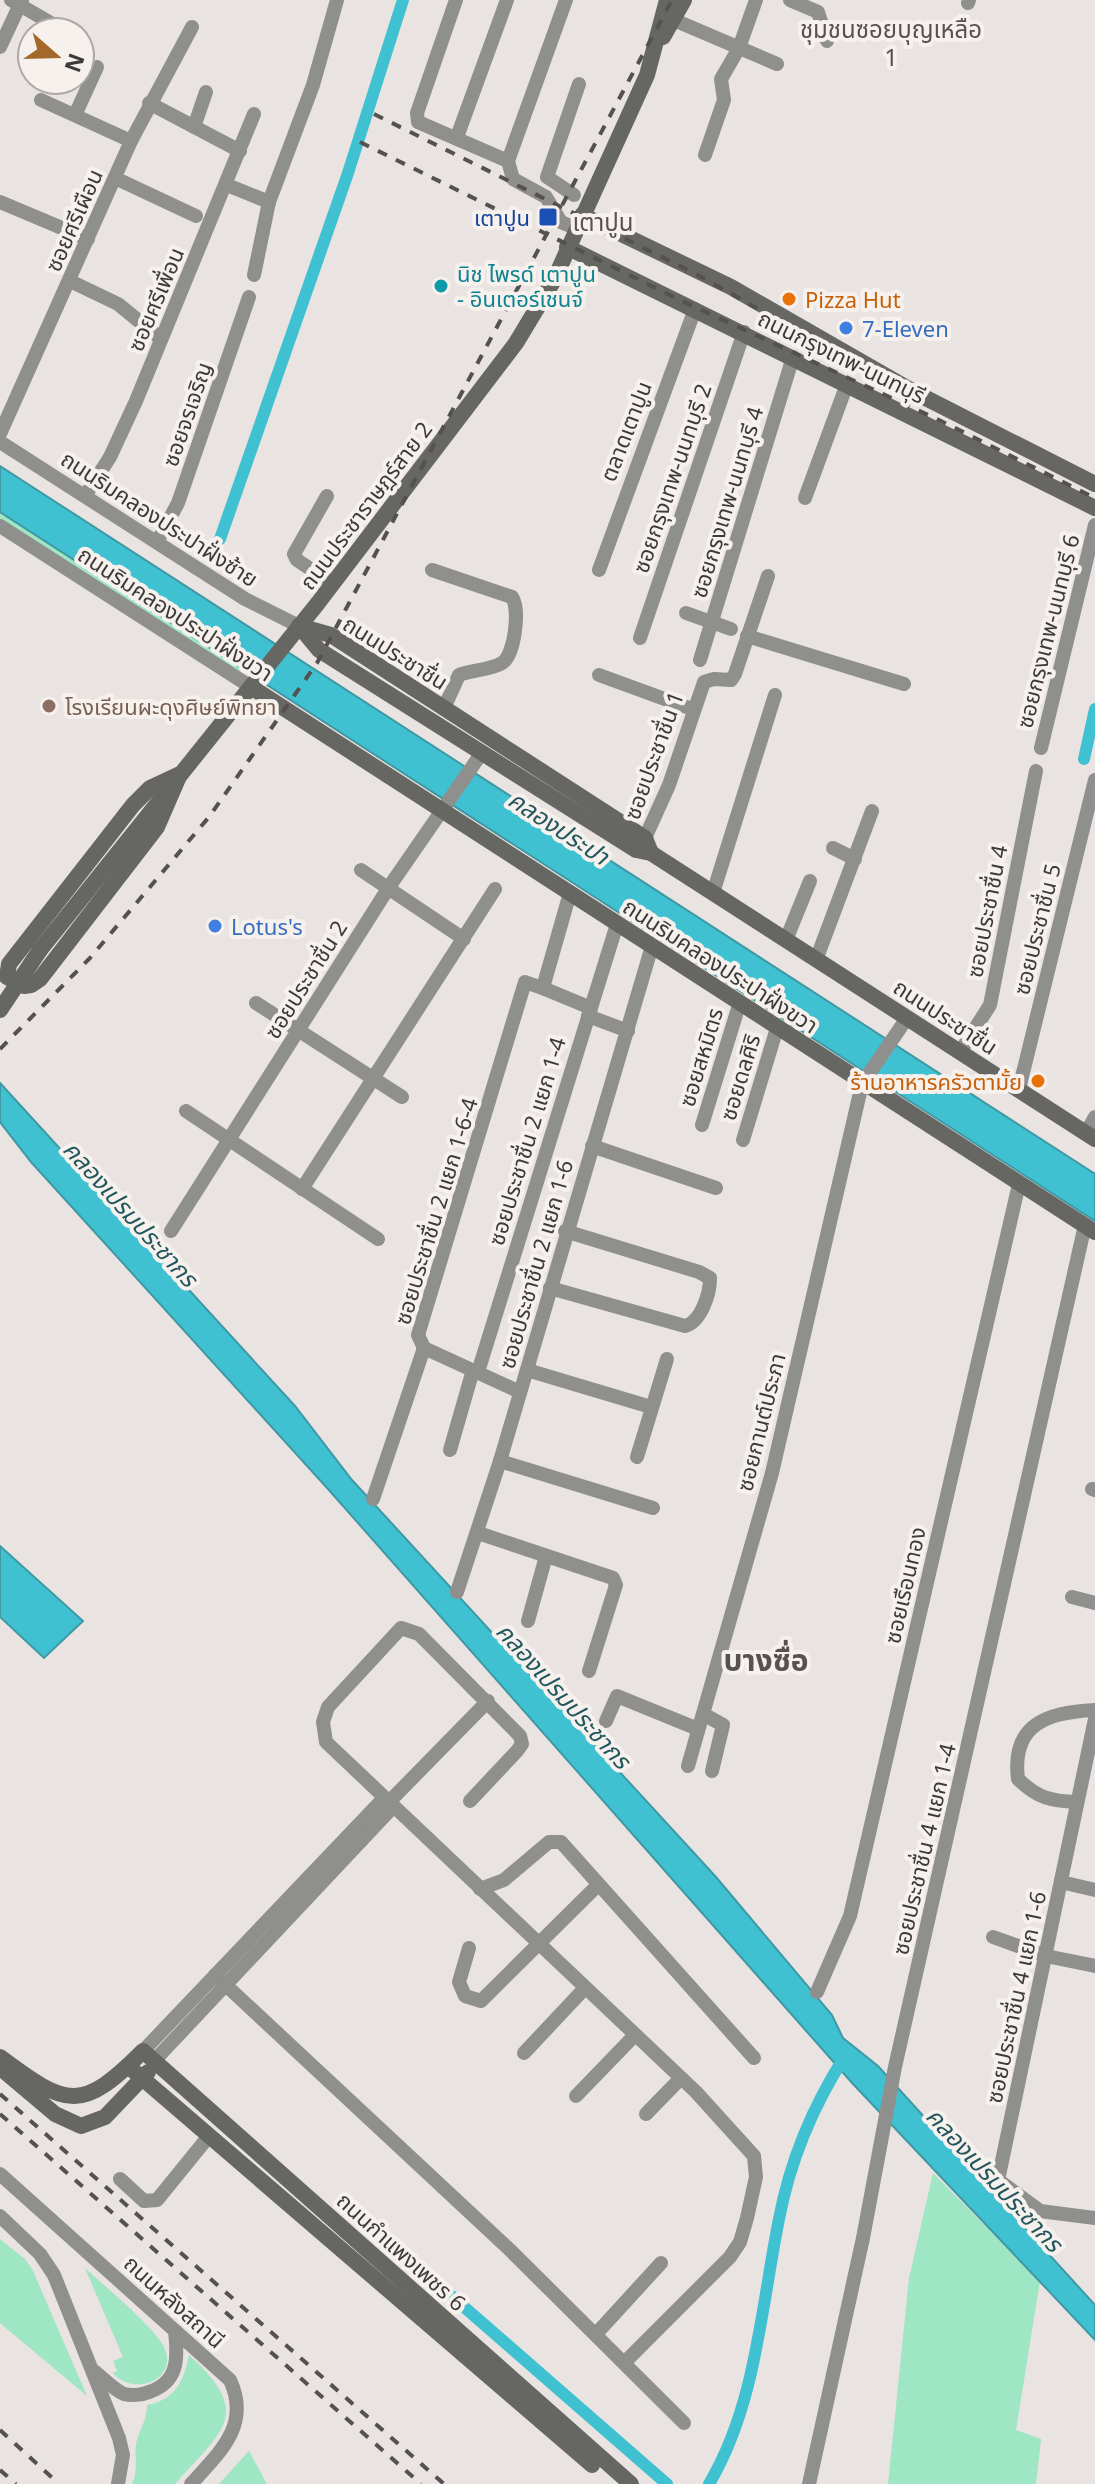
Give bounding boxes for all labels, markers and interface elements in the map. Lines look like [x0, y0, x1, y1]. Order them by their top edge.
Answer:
district label: ชุมชนซอยบุญเหลือ 1 [800, 12, 982, 73]
north arrow [16, 16, 96, 96]
text: N [59, 50, 93, 77]
street label: ซอยศรีเผือน [37, 164, 109, 276]
place label: เตาปูน [474, 202, 530, 232]
district label: เตาปูน [572, 205, 634, 238]
marker: เตาปูน [537, 206, 559, 228]
street label: ซอยศรีเพื่อน [120, 243, 190, 355]
place label: นิช ไพรด์ เตาปูน - อินเตอร์เชนจ์ [457, 258, 596, 313]
marker: นิช ไพรด์ เตาปูน - อินเตอร์เชนจ์ [432, 277, 450, 295]
place label: Pizza Hut [805, 284, 901, 314]
marker: Pizza Hut [780, 290, 798, 308]
street label: ถนนกรุงเทพ-นนทบุรี [753, 302, 931, 410]
place label: 7-Eleven [862, 313, 949, 343]
marker: 7-Eleven [837, 319, 855, 337]
street label: ซอยจรเจริญ [154, 358, 218, 470]
street label: ตลาดเตาปูน [592, 377, 658, 485]
street label: ซอยกรุงเทพ-นนทบุรี 2 [624, 379, 718, 577]
street label: ซอยกรุงเทพ-นนทบุรี 4 [683, 402, 770, 601]
street label: ถนนประชาราษฎร์สาย 2 [292, 415, 438, 595]
street label: ถนนริมคลองประปาฝั่งซ้าย [56, 443, 264, 593]
street label: ซอยกรุงเทพ-นนทบุรี 6 [1008, 531, 1086, 731]
street label: ถนนริมคลองประปาฝั่งขวา [73, 539, 279, 687]
street label: ถนนประชาชื่น [338, 608, 454, 696]
street label: ซอยประชาชื่น 1 [616, 687, 690, 823]
place label: โรงเรียนผะดุงศิษย์พิทยา [65, 691, 276, 721]
marker: โรงเรียนผะดุงศิษย์พิทยา [40, 697, 58, 715]
water label: คลองประปา [502, 782, 617, 872]
street label: ซอยประชาชื่น 4 [958, 842, 1014, 980]
street label: ซอยประชาชื่น 5 [1005, 860, 1067, 998]
street label: ถนนริมคลองประปาฝั่งขวา [618, 891, 824, 1039]
place label: Lotus's [231, 911, 303, 941]
street label: ซอยประชาชื่น 2 [257, 914, 353, 1044]
marker: Lotus's [206, 917, 224, 935]
street label: ถนนประชาชื่น [888, 971, 1004, 1061]
street label: ซอยสหมิตร [671, 1004, 729, 1110]
street label: ซอยดลศิริ [712, 1030, 766, 1124]
street label: ซอยประชาชื่น 2 แยก 1-4 [480, 1033, 572, 1249]
place label: ร้านอาหารครัวตามั้ย [850, 1066, 1022, 1096]
marker: ร้านอาหารครัวตามั้ย [1029, 1072, 1047, 1090]
street label: ซอยประชาชื่น 2 แยก 1-6-4 [386, 1093, 484, 1328]
water label: คลองเปรมประชากร [56, 1133, 207, 1295]
street label: ซอยประชาชื่น 2 แยก 1-6 [491, 1156, 579, 1372]
street label: ซอยกานต์ประภา [728, 1350, 792, 1494]
street label: ซอยเรือนทอง [876, 1524, 932, 1646]
water label: คลองเปรมประชากร [489, 1615, 640, 1777]
district label: บางซื่อ [723, 1639, 809, 1680]
street label: ซอยประชาชื่น 4 แยก 1-4 [884, 1740, 962, 1958]
street label: ซอยประชาชื่น 4 แยก 1-6 [978, 1888, 1052, 2106]
water label: คลองเปรมประชากร [919, 2100, 1072, 2260]
street label: ถนนกำแพงเพชร 6 [331, 2185, 473, 2317]
street label: ถนนหลังสถานี [118, 2248, 232, 2354]

